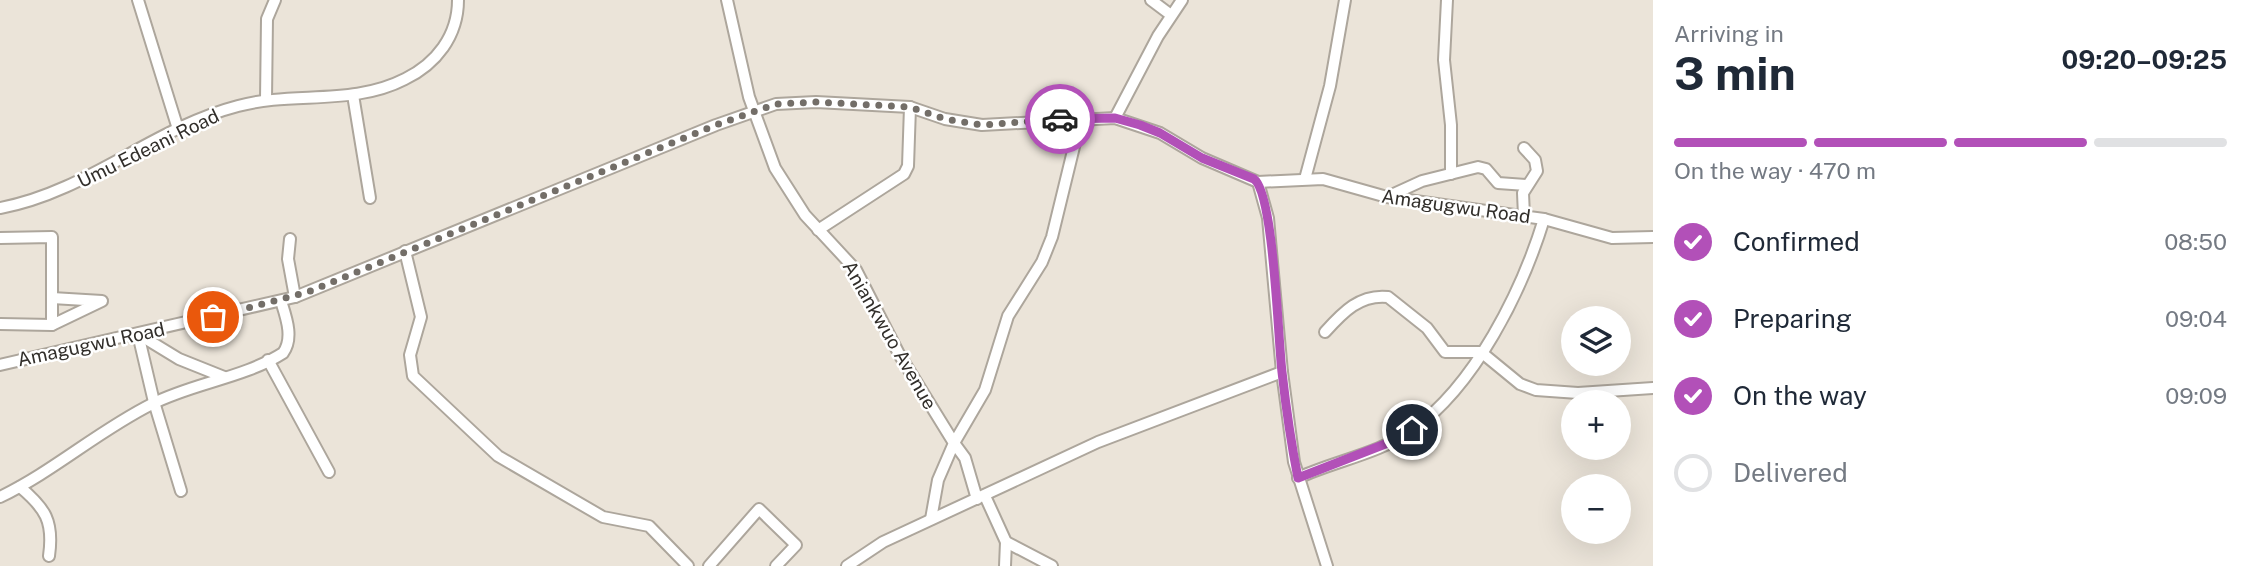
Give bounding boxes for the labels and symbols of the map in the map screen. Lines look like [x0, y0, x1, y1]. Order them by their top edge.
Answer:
courier [1025, 84, 1095, 154]
street label: Umu Edeani Road [74, 104, 222, 192]
street label: Amagugwu Road [1380, 185, 1532, 227]
street label: Aniankwuo Avenue [838, 257, 942, 413]
pin [183, 287, 243, 347]
street label: Amagugwu Road [15, 318, 167, 370]
pin [1382, 400, 1442, 460]

